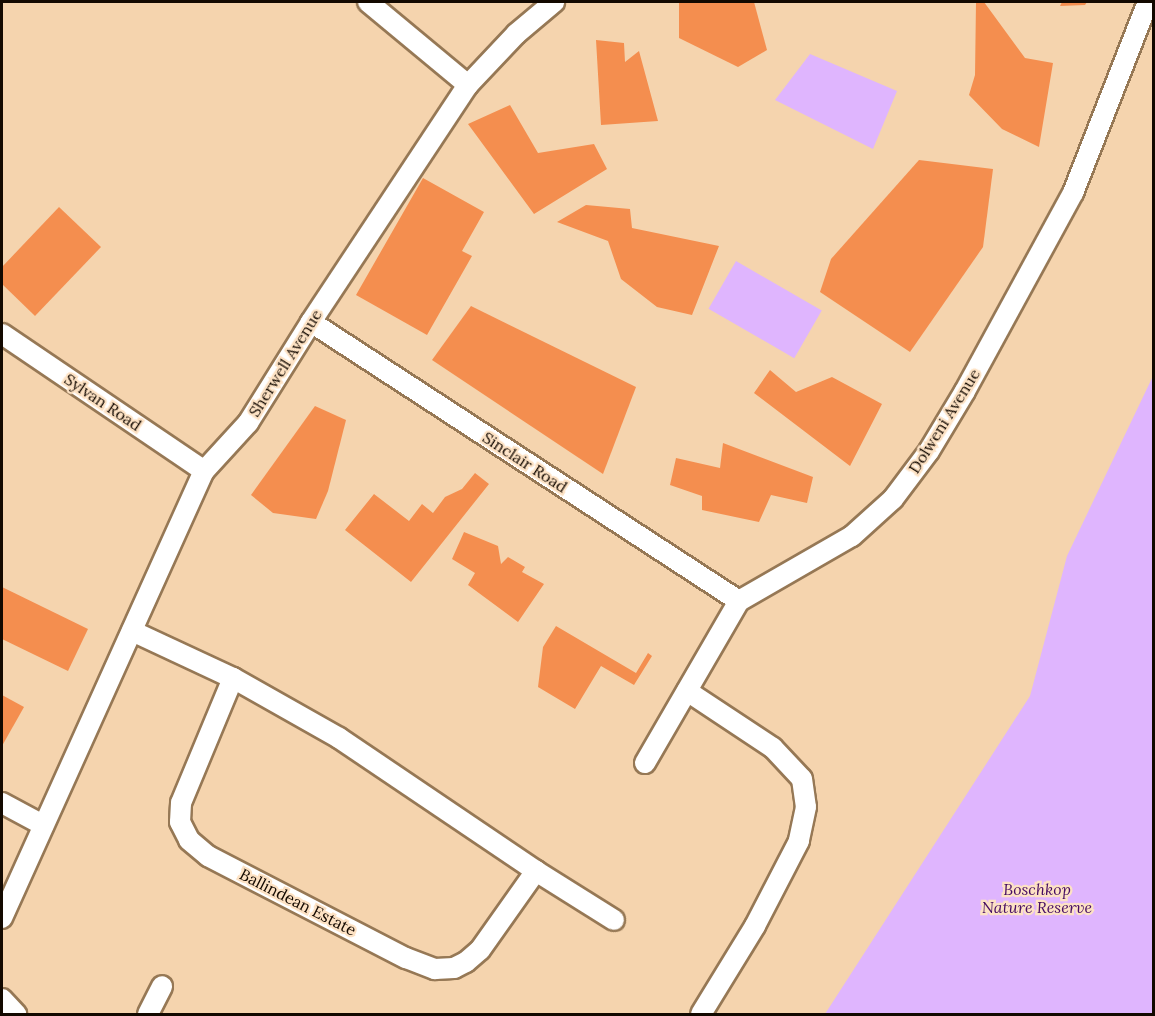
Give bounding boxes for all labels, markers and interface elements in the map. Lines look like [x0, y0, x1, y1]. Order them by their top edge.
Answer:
street label: Sherwell Avenue [244, 306, 326, 420]
street label: Dolweni Avenue [904, 365, 984, 477]
street label: Sylvan Road [61, 369, 145, 435]
street label: Sinclair Road [479, 428, 571, 496]
street label: Ballindean Estate [237, 864, 359, 940]
park label: Boschkop Nature Reserve [982, 879, 1092, 917]

